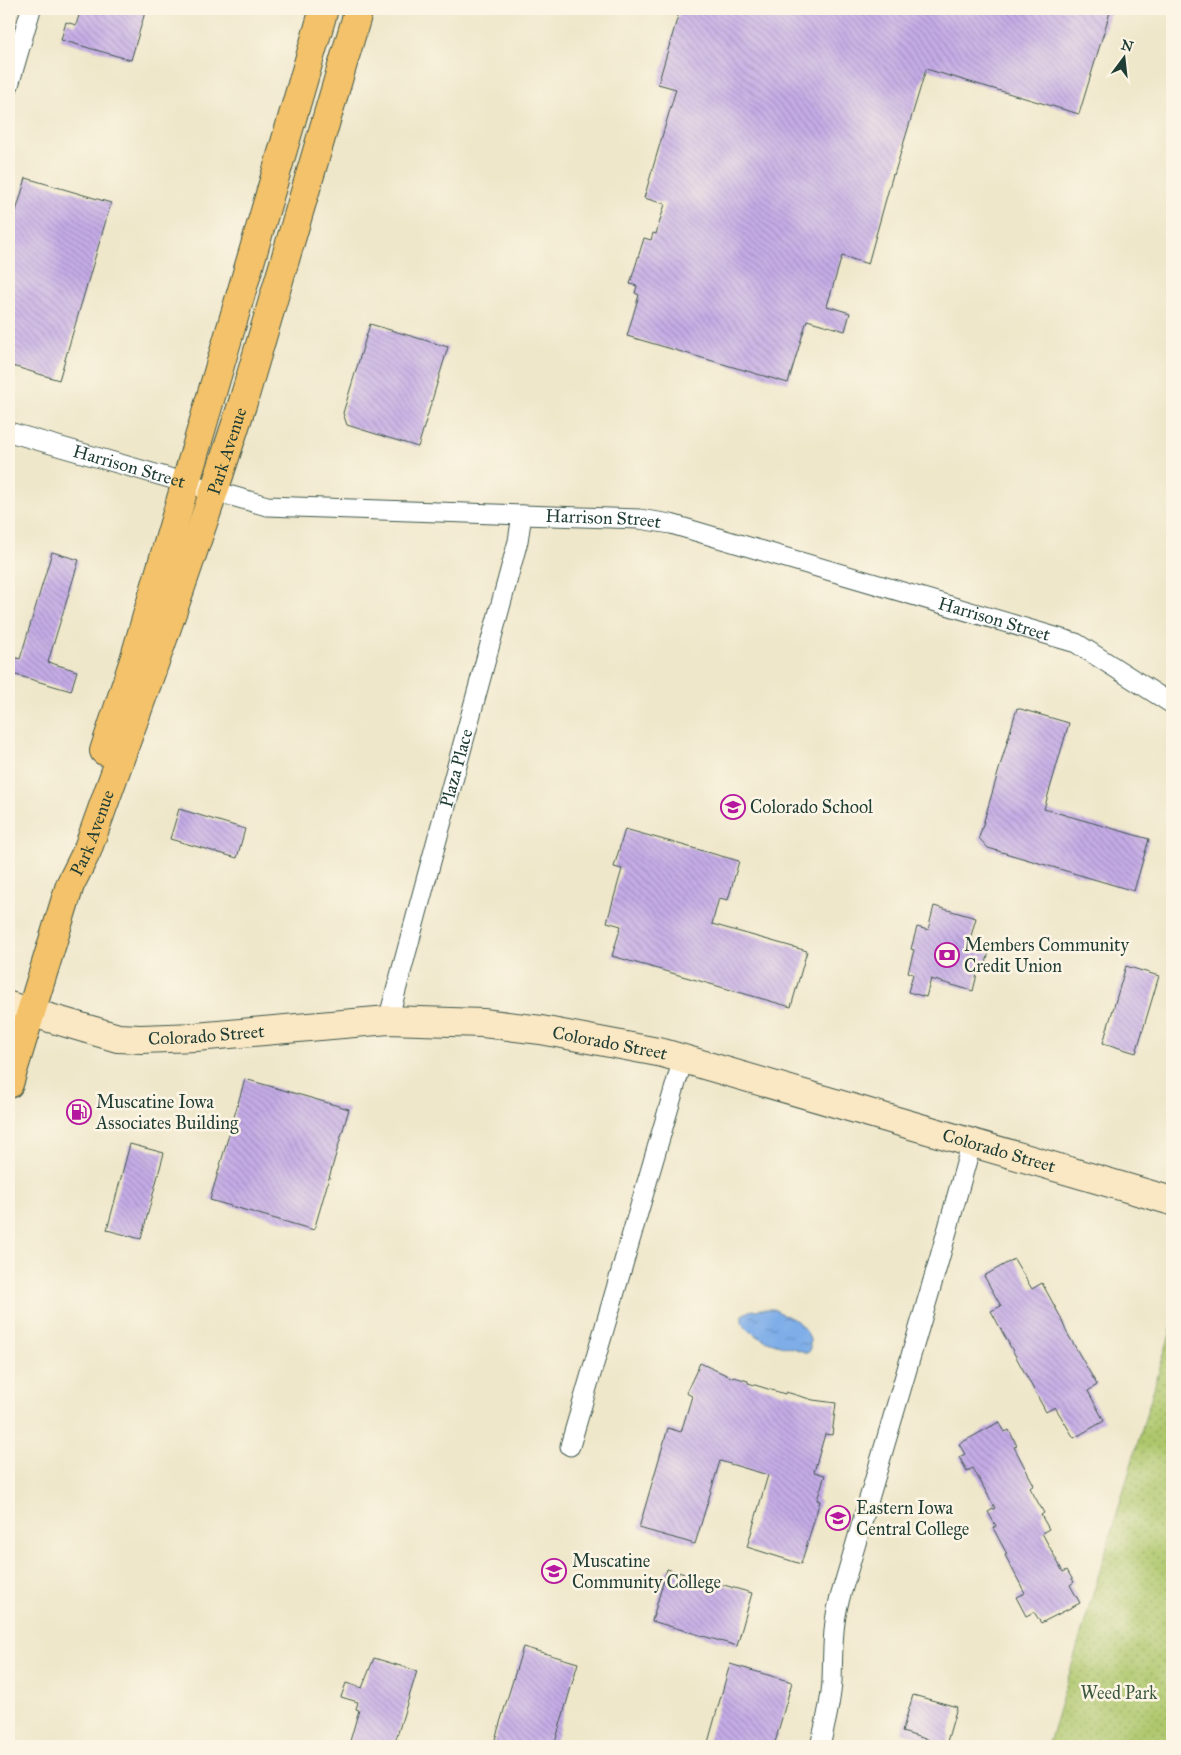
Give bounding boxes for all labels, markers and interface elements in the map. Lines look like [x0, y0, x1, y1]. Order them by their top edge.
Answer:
north arrow [1098, 32, 1148, 82]
text: N [1119, 36, 1135, 56]
street label: Park Avenue [203, 405, 252, 497]
street label: Harrison Street [70, 440, 188, 493]
street label: Harrison Street [545, 505, 663, 533]
street label: Harrison Street [936, 592, 1054, 646]
street label: Plaza Place [435, 726, 478, 810]
street label: Park Avenue [65, 787, 119, 880]
school or university icon: Colorado School [720, 794, 746, 820]
place label: Colorado School [750, 796, 873, 818]
place label: Members Community Credit Union [964, 934, 1129, 977]
bank icon: Members Community Credit Union [934, 942, 960, 968]
street label: Colorado Street [148, 1020, 266, 1050]
street label: Colorado Street [551, 1021, 671, 1065]
place label: Muscatine Iowa Associates Building [95, 1091, 239, 1135]
fuel station icon: Muscatine Iowa Associates Building [66, 1099, 92, 1125]
street label: Colorado Street [940, 1124, 1059, 1178]
place label: Eastern Iowa Central College [856, 1497, 969, 1541]
school or university icon: Eastern Iowa Central College [825, 1505, 851, 1531]
place label: Muscatine Community College [572, 1550, 721, 1594]
school or university icon: Muscatine Community College [541, 1558, 567, 1584]
park label: Weed Park [1081, 1682, 1158, 1704]

